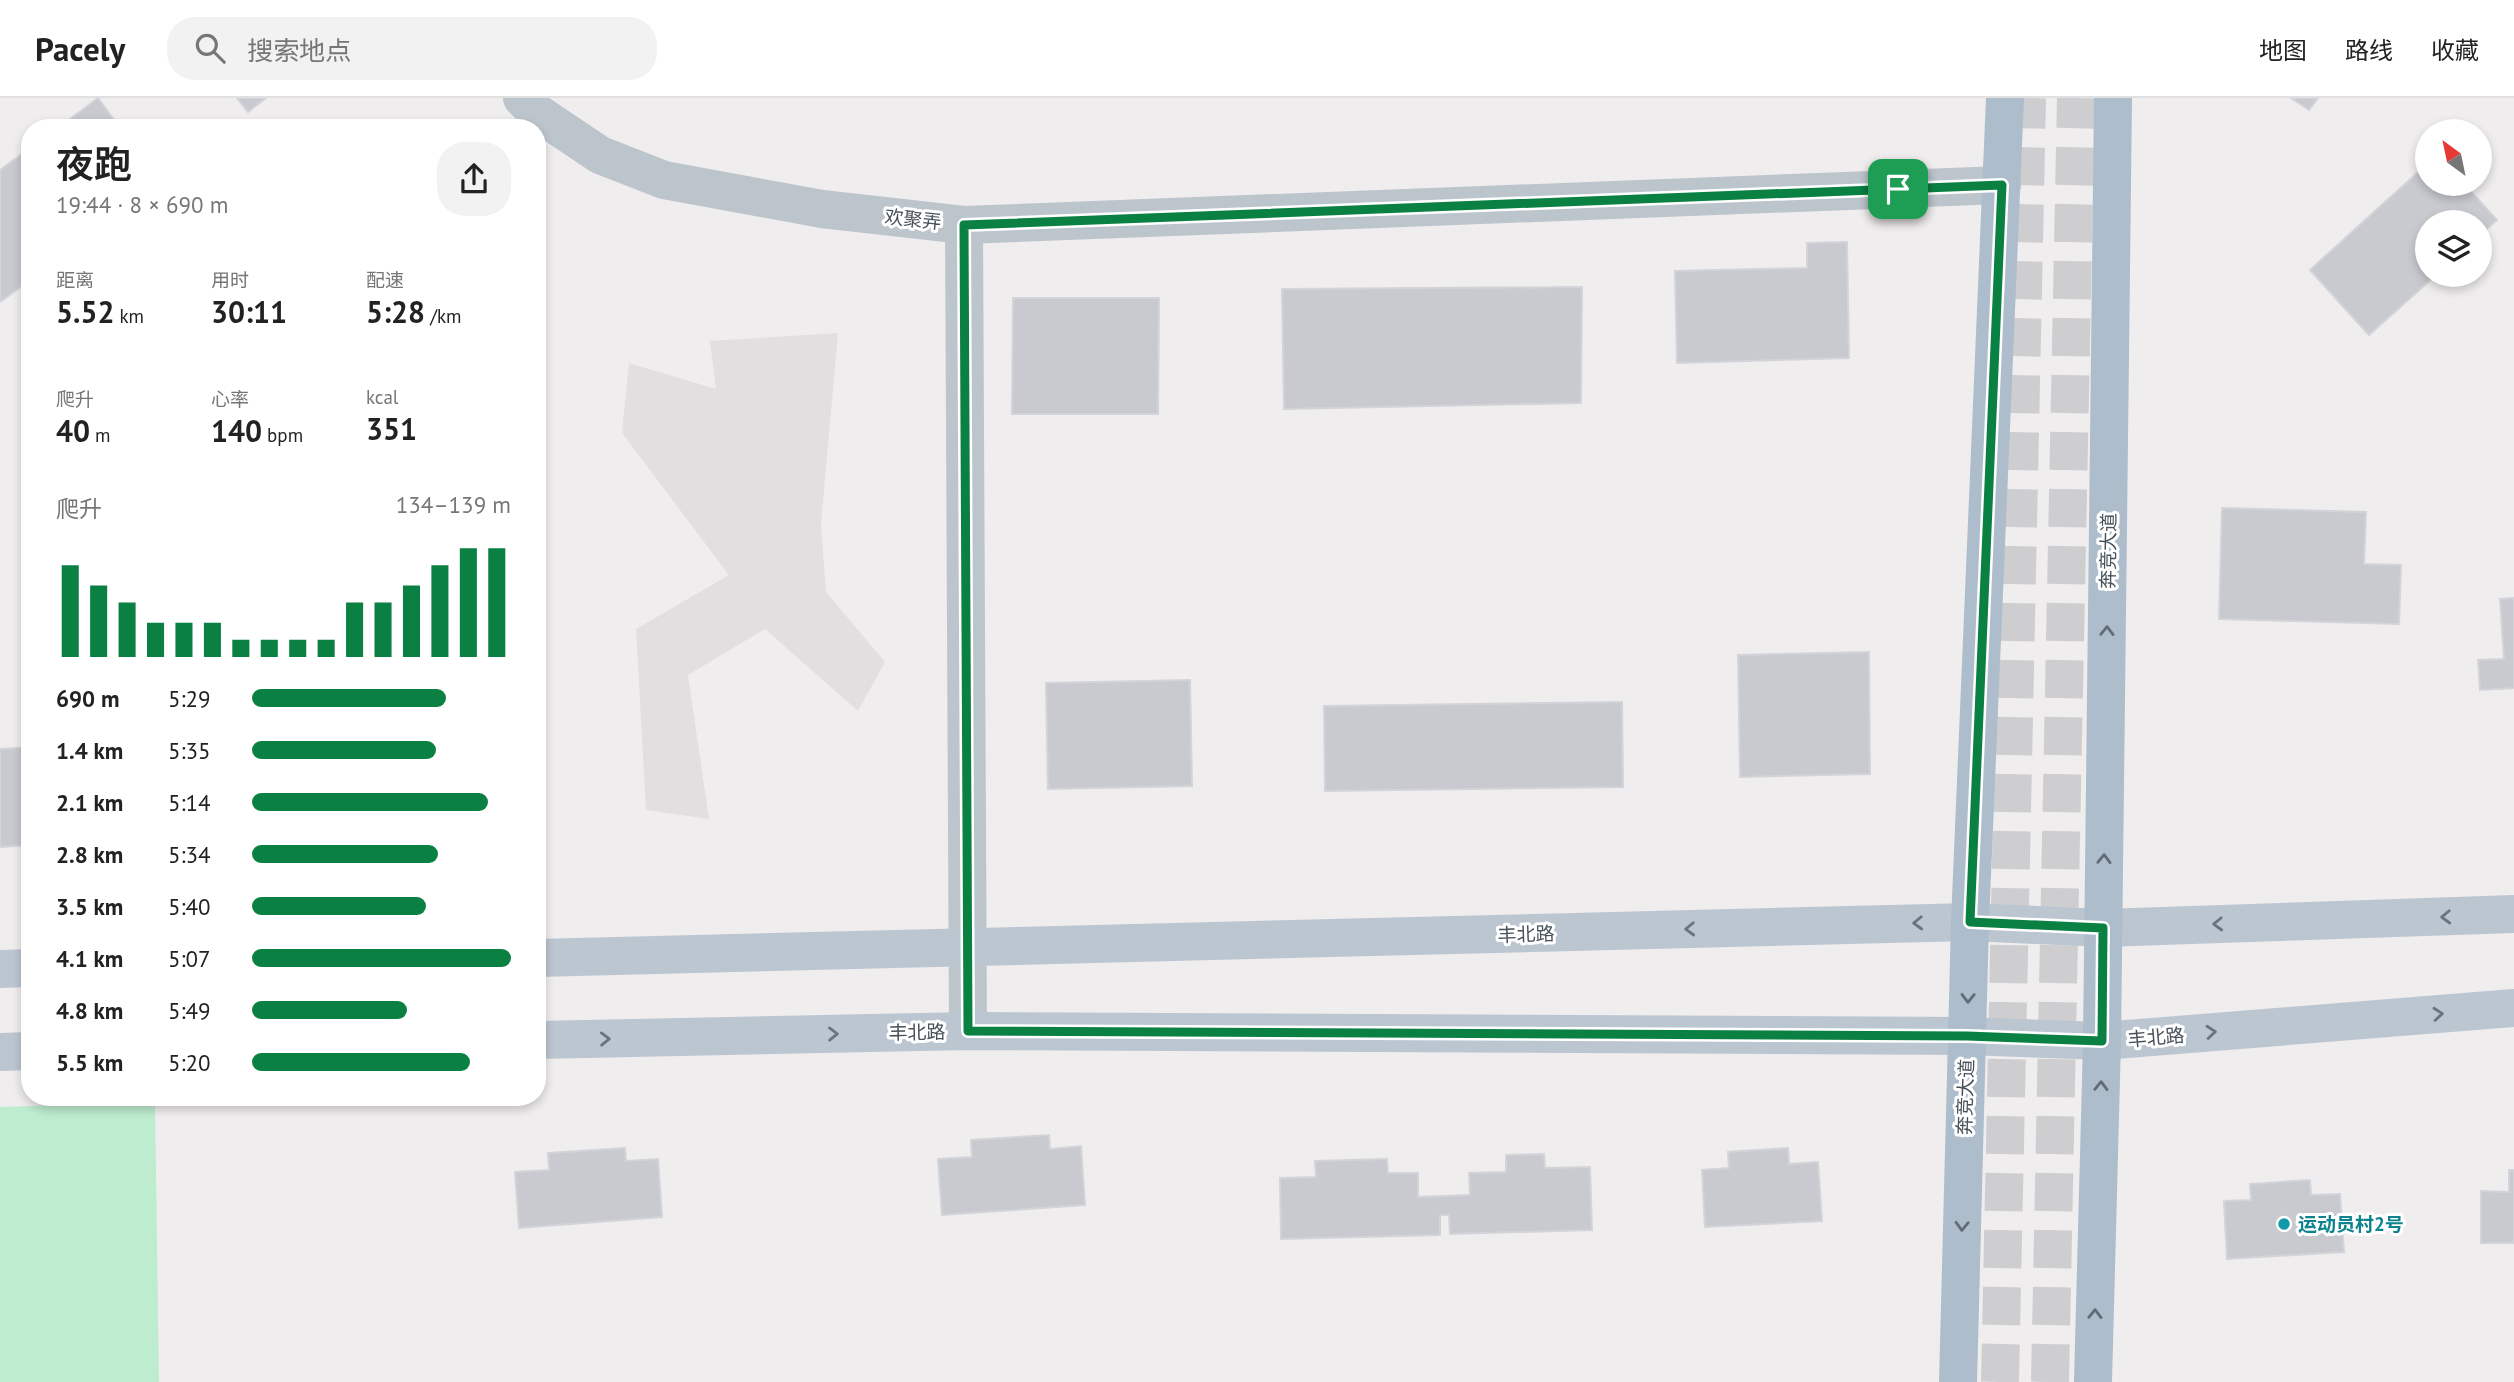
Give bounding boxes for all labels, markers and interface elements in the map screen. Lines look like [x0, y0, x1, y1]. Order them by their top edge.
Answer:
search box [167, 17, 657, 80]
text: Pacely [35, 27, 125, 70]
icon: search [191, 29, 229, 67]
text: 搜索地点 [247, 34, 351, 67]
text: 地图 [2259, 35, 2307, 66]
text: 路线 [2345, 35, 2393, 66]
text: 收藏 [2431, 35, 2479, 66]
north arrow [2415, 119, 2492, 196]
map controls [2415, 119, 2492, 287]
text: 夜跑 [56, 139, 132, 188]
button: share [437, 142, 511, 216]
pin [1868, 159, 1928, 219]
icon: arrive [1879, 170, 1917, 208]
text: 19:44 · 8 × 690 m [56, 190, 228, 219]
street label: 欢聚弄 [883, 204, 943, 234]
button: layers [2415, 210, 2492, 287]
text: 距离 [56, 268, 94, 292]
text: 用时 [211, 268, 249, 292]
text: 配速 [366, 268, 404, 292]
text: 5.52 [56, 292, 114, 331]
text: 30:11 [211, 292, 287, 331]
text: 5:28 [366, 292, 425, 331]
text: km [114, 304, 144, 328]
text: /km [425, 304, 461, 328]
text: kcal [366, 385, 398, 409]
text: 爬升 [56, 387, 94, 411]
text: 心率 [211, 387, 249, 411]
text: 351 [366, 409, 417, 448]
text: 40 [56, 411, 90, 450]
text: 140 [211, 411, 262, 450]
text: m [90, 423, 111, 447]
text: bpm [262, 423, 303, 447]
text: 134–139 m [396, 490, 511, 519]
text: 爬升 [56, 494, 102, 523]
street label: 奔竞大道 [2095, 513, 2121, 589]
one-way arrow [2099, 626, 2115, 636]
text: 690 m [56, 684, 119, 713]
text: 5:29 [168, 684, 211, 713]
text: 1.4 km [56, 736, 123, 765]
text: 5:35 [168, 736, 211, 765]
text: 2.1 km [56, 788, 123, 817]
text: 5:14 [168, 788, 211, 817]
text: 2.8 km [56, 840, 123, 869]
text: 5:34 [168, 840, 211, 869]
one-way arrow [2096, 853, 2112, 864]
text: 3.5 km [56, 892, 123, 921]
text: 5:40 [168, 892, 211, 921]
one-way arrow [2440, 909, 2451, 924]
one-way arrow [1912, 915, 1922, 931]
one-way arrow [2213, 917, 2224, 932]
street label: 丰北路 [1497, 921, 1555, 947]
one-way arrow [1684, 922, 1695, 937]
text: 4.1 km [56, 944, 123, 973]
text: 5:07 [168, 944, 211, 973]
one-way arrow [1960, 994, 1976, 1004]
text: 4.8 km [56, 996, 123, 1025]
text: 5:49 [168, 996, 211, 1025]
one-way arrow [2433, 1007, 2444, 1022]
street label: 丰北路 [888, 1020, 946, 1044]
street label: 丰北路 [2127, 1023, 2185, 1051]
one-way arrow [2206, 1025, 2217, 1040]
one-way arrow [828, 1026, 839, 1042]
one-way arrow [600, 1031, 611, 1046]
text: 5.5 km [56, 1048, 123, 1077]
text: 5:20 [168, 1048, 211, 1077]
street label: 奔竞大道 [1952, 1059, 1978, 1135]
one-way arrow [2093, 1081, 2108, 1092]
place label: 运动员村2号 [2298, 1212, 2404, 1236]
marker: 运动员村2号 [2276, 1216, 2292, 1232]
one-way arrow [1954, 1221, 1970, 1232]
one-way arrow [2087, 1308, 2103, 1319]

